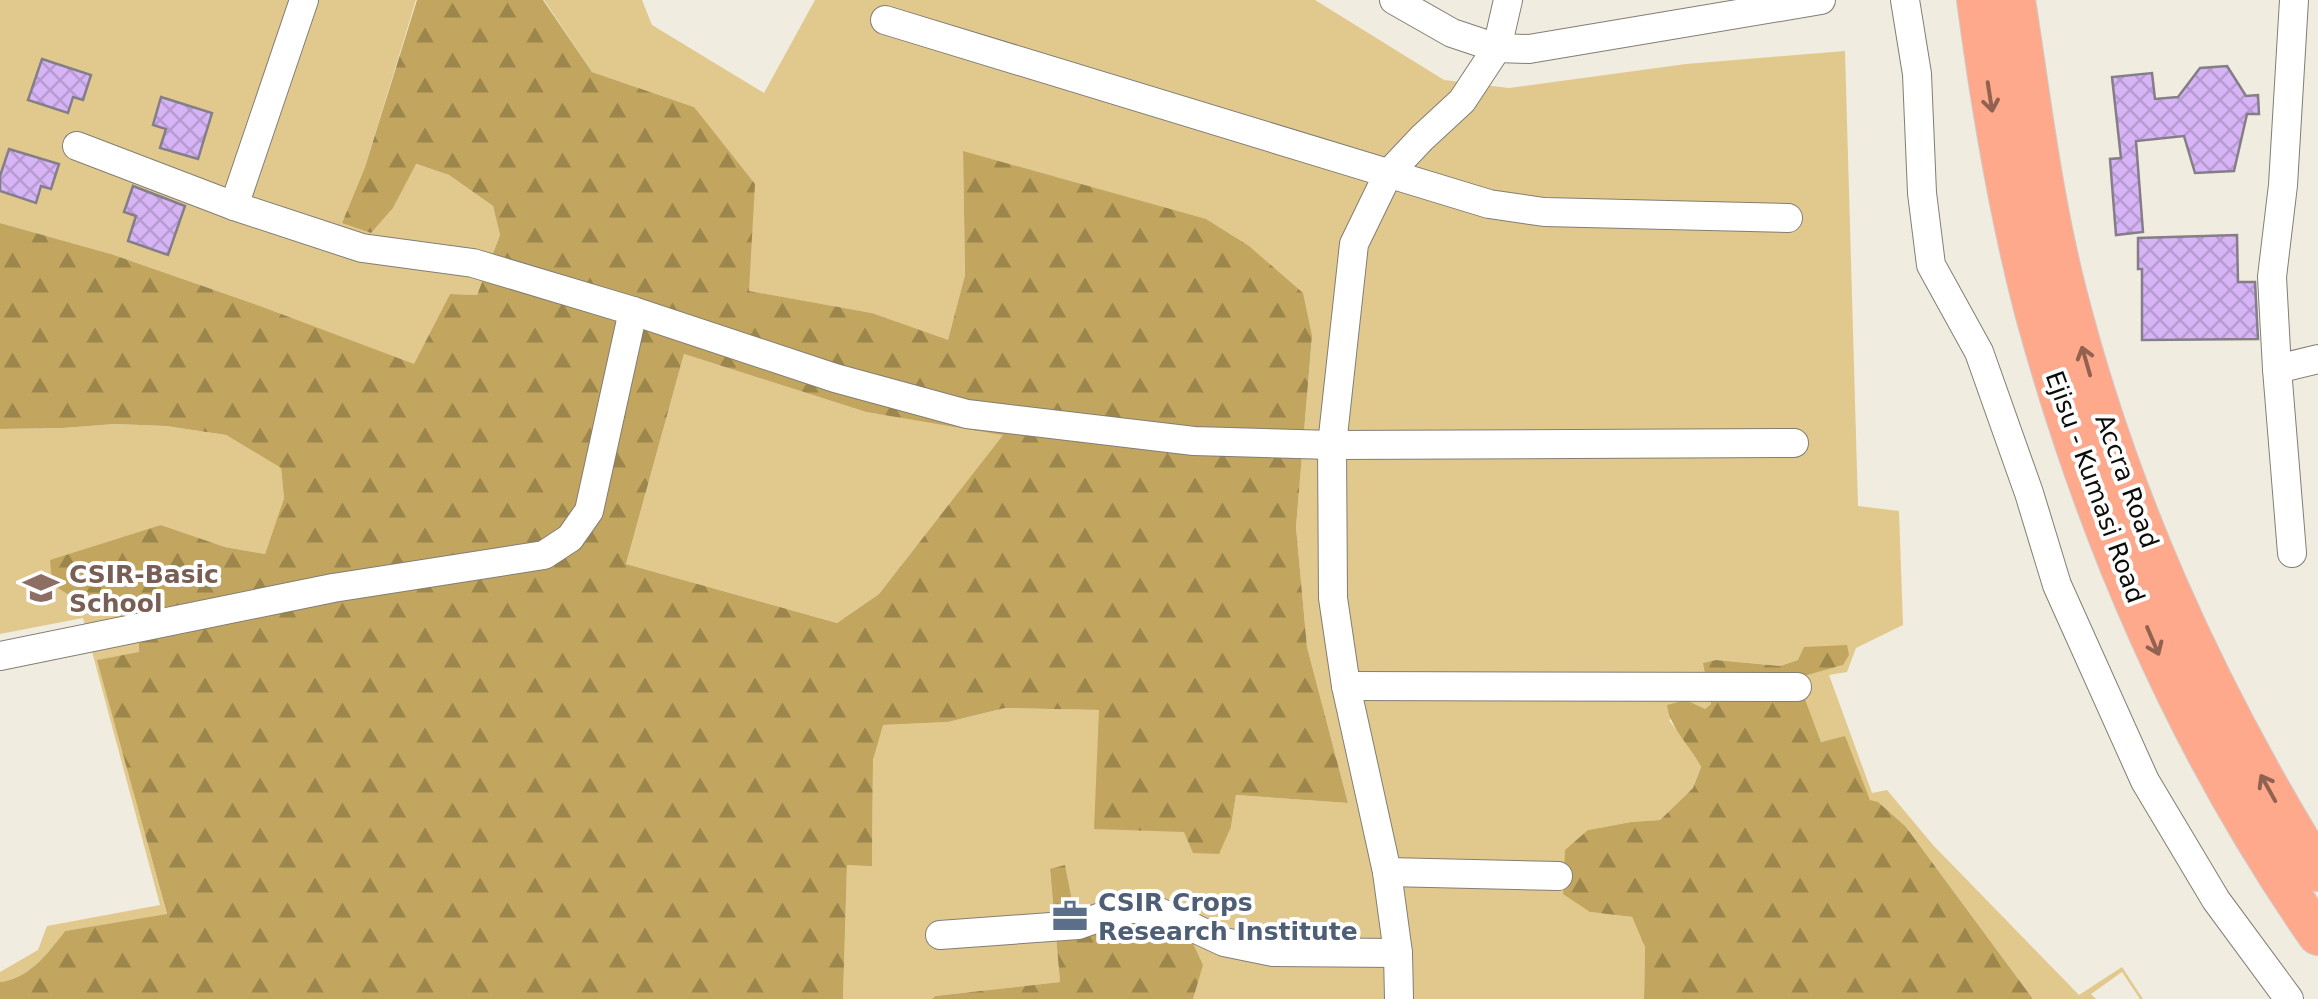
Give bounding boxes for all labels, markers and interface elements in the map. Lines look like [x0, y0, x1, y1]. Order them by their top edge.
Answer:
one-way arrow [1982, 80, 2000, 112]
one-way arrow [2076, 346, 2094, 377]
street label: Ejisu - Kumasi Road [2040, 367, 2150, 607]
street label: Accra Road [2089, 410, 2165, 552]
place label: CSIR-Basic School [69, 560, 219, 618]
school or university icon: CSIR-Basic School [22, 569, 60, 607]
one-way arrow [2145, 625, 2163, 656]
one-way arrow [2258, 773, 2278, 803]
place label: CSIR Crops Research Institute [1098, 888, 1358, 946]
office icon: CSIR Crops Research Institute [1051, 897, 1089, 935]

